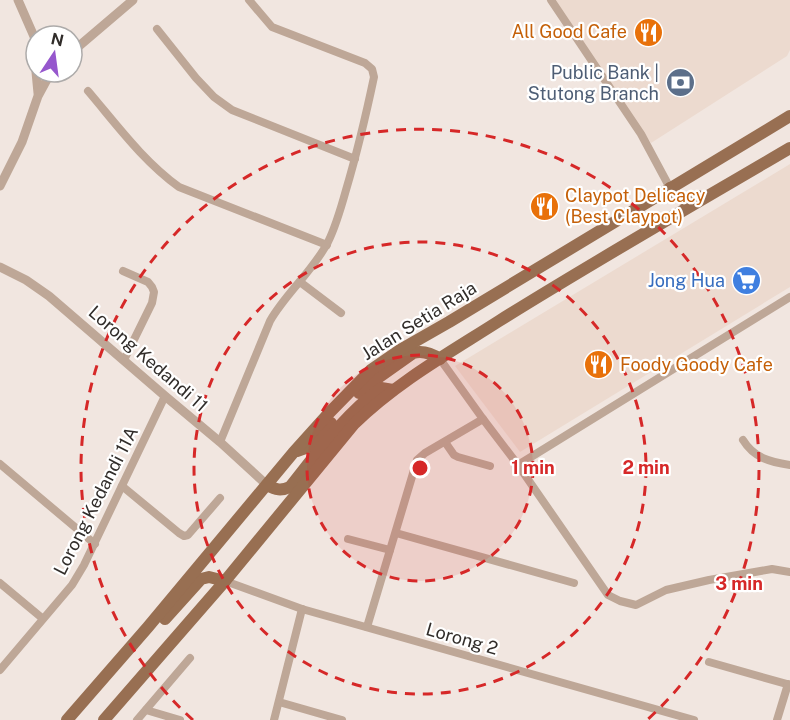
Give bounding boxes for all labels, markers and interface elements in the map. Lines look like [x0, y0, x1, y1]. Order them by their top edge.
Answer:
restaurant icon: All Good Cafe [632, 16, 664, 48]
place label: All Good Cafe [511, 21, 627, 42]
north arrow [24, 24, 84, 84]
text: N [49, 29, 65, 51]
place label: Public Bank | Stutong Branch [528, 62, 659, 104]
bank icon: Public Bank | Stutong Branch [664, 67, 696, 99]
place label: Claypot Delicacy (Best Claypot) [565, 185, 706, 227]
restaurant icon: Claypot Delicacy (Best Claypot) [528, 190, 560, 222]
supermarket icon: Jong Hua [730, 265, 762, 297]
place label: Jong Hua [648, 270, 725, 291]
street label: Jalan Setia Raja [358, 277, 480, 364]
street label: Lorong Kedandi 11 [85, 301, 212, 416]
restaurant icon: Foody Goody Cafe [583, 349, 615, 381]
place label: Foody Goody Cafe [620, 354, 773, 375]
street label: Lorong Kedandi 11A [49, 423, 142, 578]
text: 1 min [511, 457, 555, 478]
text: 2 min [622, 457, 670, 478]
centre of rings [410, 458, 430, 478]
text: 3 min [715, 573, 763, 594]
street label: Lorong 2 [424, 618, 501, 659]

